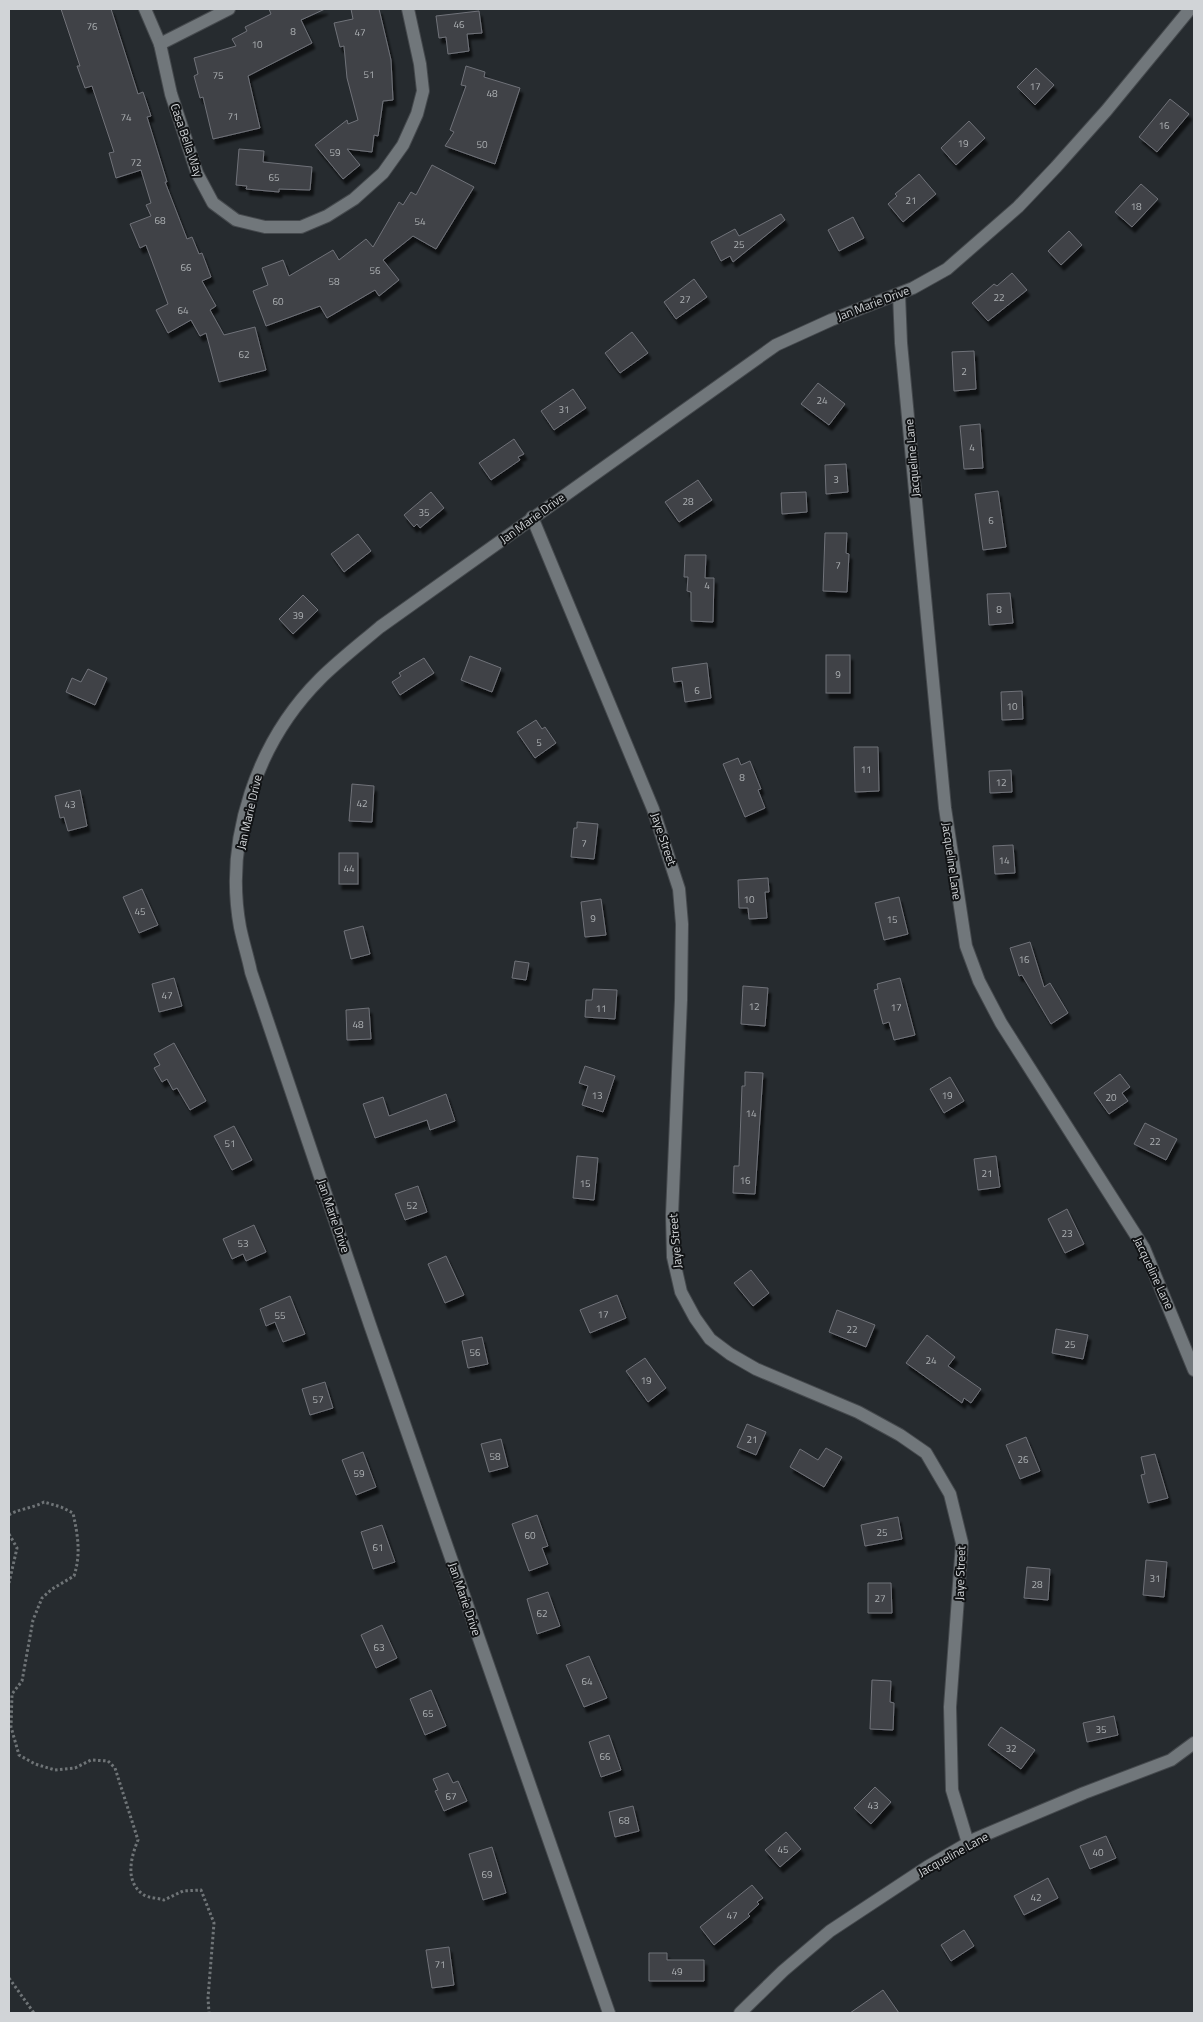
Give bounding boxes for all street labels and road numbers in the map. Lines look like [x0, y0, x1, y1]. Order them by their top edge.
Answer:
street label: Casa Bella Way [166, 101, 209, 180]
street label: Jan Marie Drive [834, 280, 912, 326]
street label: Jacqueline Lane [899, 418, 925, 498]
street label: Jan Marie Drive [496, 488, 568, 548]
street label: Jan Marie Drive [231, 773, 267, 851]
street label: Jaye Street [646, 810, 682, 869]
street label: Jacqueline Lane [937, 821, 967, 901]
street label: Jan Marie Drive [313, 1177, 355, 1255]
street label: Jaye Street [663, 1212, 687, 1269]
street label: Jacqueline Lane [1129, 1234, 1179, 1312]
street label: Jaye Street [950, 1545, 970, 1601]
street label: Jan Marie Drive [444, 1560, 486, 1638]
street label: Jacqueline Lane [914, 1827, 992, 1881]

